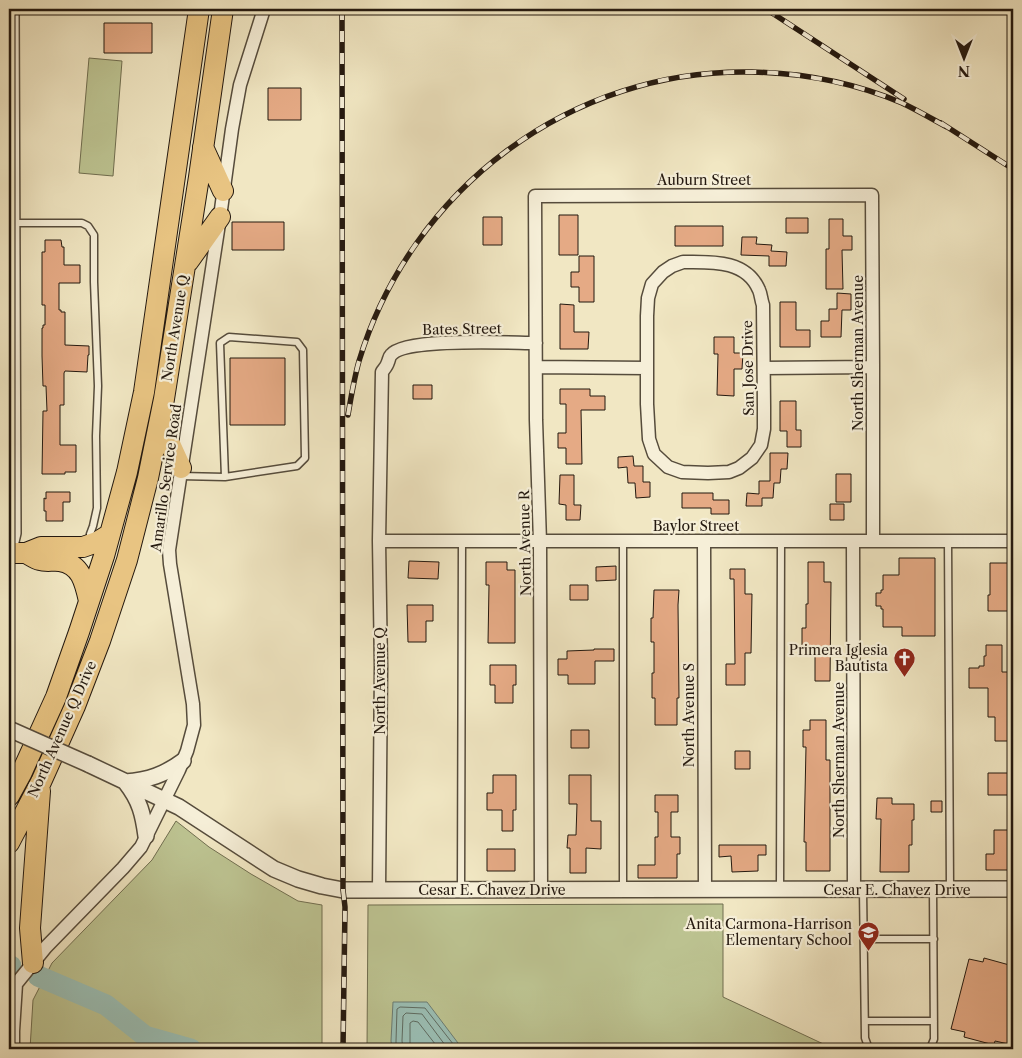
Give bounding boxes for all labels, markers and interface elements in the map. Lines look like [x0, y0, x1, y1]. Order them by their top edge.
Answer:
north arrow [940, 32, 990, 82]
text: N [958, 62, 970, 80]
street label: Auburn Street [656, 171, 751, 189]
street label: North Avenue Q [158, 273, 192, 383]
street label: North Sherman Avenue [849, 275, 867, 431]
street label: Bates Street [422, 319, 502, 339]
street label: San Jose Drive [738, 320, 758, 416]
street label: Amarillo Service Road [147, 402, 185, 554]
street label: North Avenue R [515, 489, 535, 596]
street label: Baylor Street [653, 517, 739, 535]
street label: North Avenue Q [371, 627, 389, 735]
place label: Primera Iglesia Bautista [789, 641, 889, 675]
church icon: Primera Iglesia Bautista [892, 646, 916, 677]
street label: North Avenue Q Drive [24, 658, 100, 800]
street label: North Avenue S [680, 663, 698, 767]
street label: North Sherman Avenue [830, 682, 848, 838]
street label: Cesar E. Chavez Drive [418, 881, 566, 899]
street label: Cesar E. Chavez Drive [823, 881, 971, 899]
place label: Anita Carmona-Harrison Elementary School [685, 915, 852, 949]
school or university icon: Anita Carmona-Harrison Elementary School [856, 920, 880, 951]

